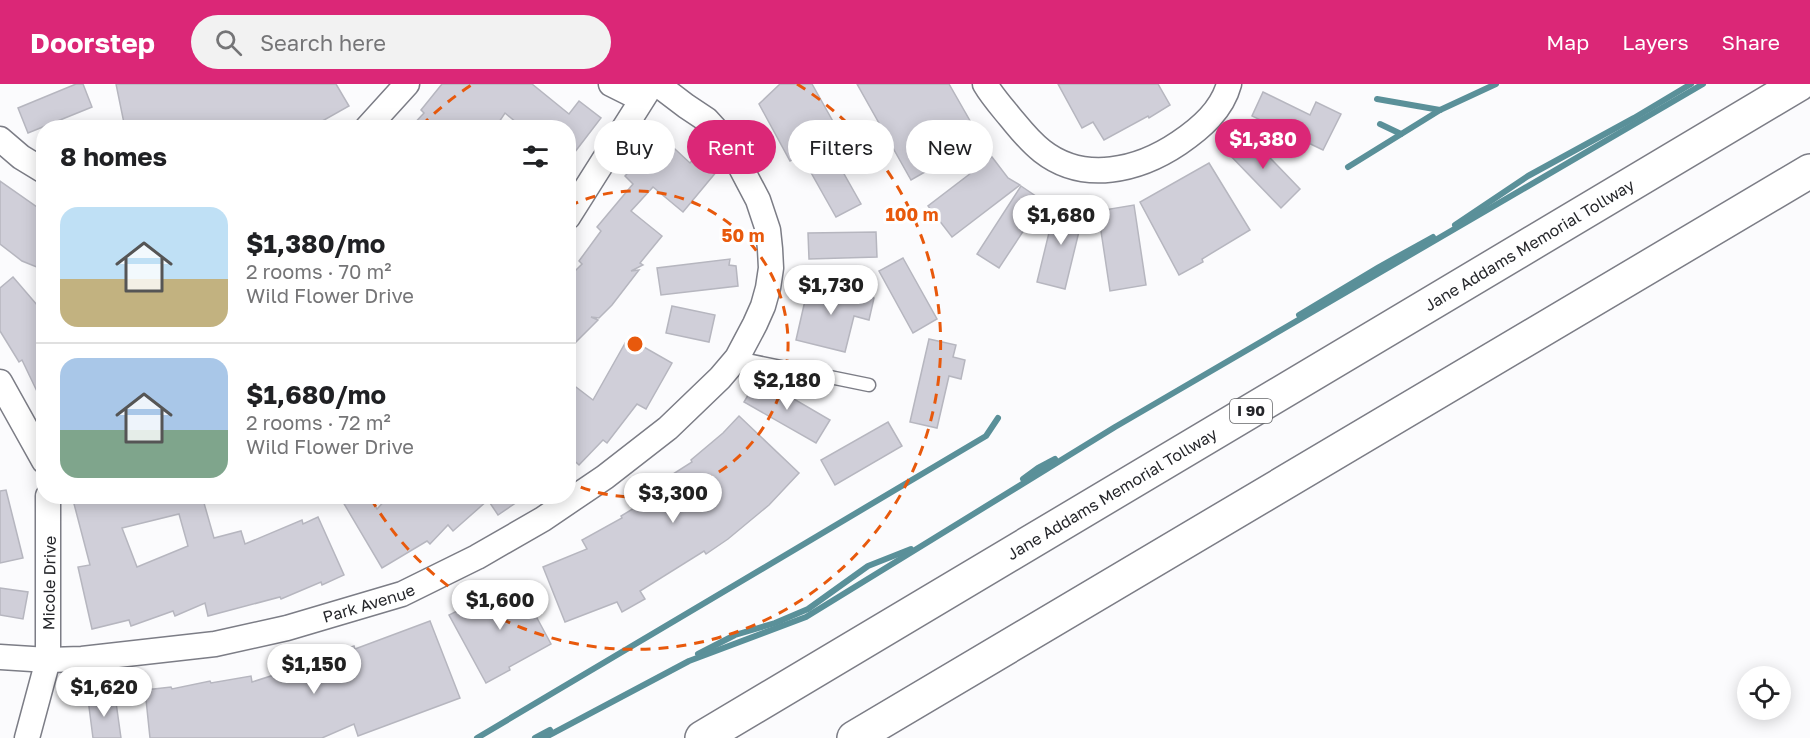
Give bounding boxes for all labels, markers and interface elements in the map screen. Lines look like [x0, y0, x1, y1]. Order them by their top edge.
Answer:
search box [191, 15, 611, 69]
text: Doorstep [30, 26, 155, 59]
icon: search [212, 26, 245, 59]
text: Search here [260, 29, 386, 56]
text: Map [1546, 29, 1589, 55]
text: Layers [1622, 29, 1689, 55]
text: Share [1722, 29, 1780, 55]
pin: $1,380 [1214, 119, 1312, 170]
chip: Buy [594, 120, 675, 174]
chip: Rent [687, 120, 776, 174]
chip: Filters [788, 120, 894, 174]
chip: New [906, 120, 993, 174]
text: $1,380 [1229, 126, 1297, 150]
icon: filters [519, 140, 552, 173]
text: 8 homes [60, 141, 167, 172]
street label: Jane Addams Memorial Tollway [1420, 175, 1638, 315]
pin: $1,680 [1012, 195, 1110, 246]
text: $1,680 [1027, 202, 1095, 226]
text: 100 m [886, 203, 938, 225]
text: 50 m [722, 224, 764, 246]
text: $1,380/mo [246, 228, 385, 259]
icon: home [108, 231, 180, 303]
text: 2 rooms · 70 m² [246, 259, 391, 283]
pin: $1,730 [782, 265, 880, 316]
text: $1,730 [798, 272, 864, 296]
text: Wild Flower Drive [246, 283, 414, 307]
centre of rings [625, 334, 645, 354]
pin: $2,180 [738, 360, 836, 411]
text: $2,180 [753, 367, 821, 391]
text: $1,680/mo [246, 379, 386, 410]
icon: home [108, 382, 180, 454]
road number: I 90 [1230, 399, 1272, 423]
text: 2 rooms · 72 m² [246, 410, 391, 434]
street label: Jane Addams Memorial Tollway [1003, 423, 1220, 564]
text: Wild Flower Drive [246, 434, 414, 458]
pin: $3,300 [624, 473, 722, 524]
text: $3,300 [638, 480, 708, 504]
street label: Micole Drive [38, 536, 60, 630]
street label: Park Avenue [320, 579, 418, 627]
pin: $1,600 [451, 580, 549, 631]
text: $1,600 [466, 587, 534, 611]
pin: $1,150 [265, 644, 363, 695]
text: $1,150 [281, 651, 347, 675]
map controls [1737, 666, 1791, 720]
button: locate [1737, 666, 1791, 720]
pin: $1,620 [55, 667, 153, 718]
text: $1,620 [70, 674, 138, 698]

